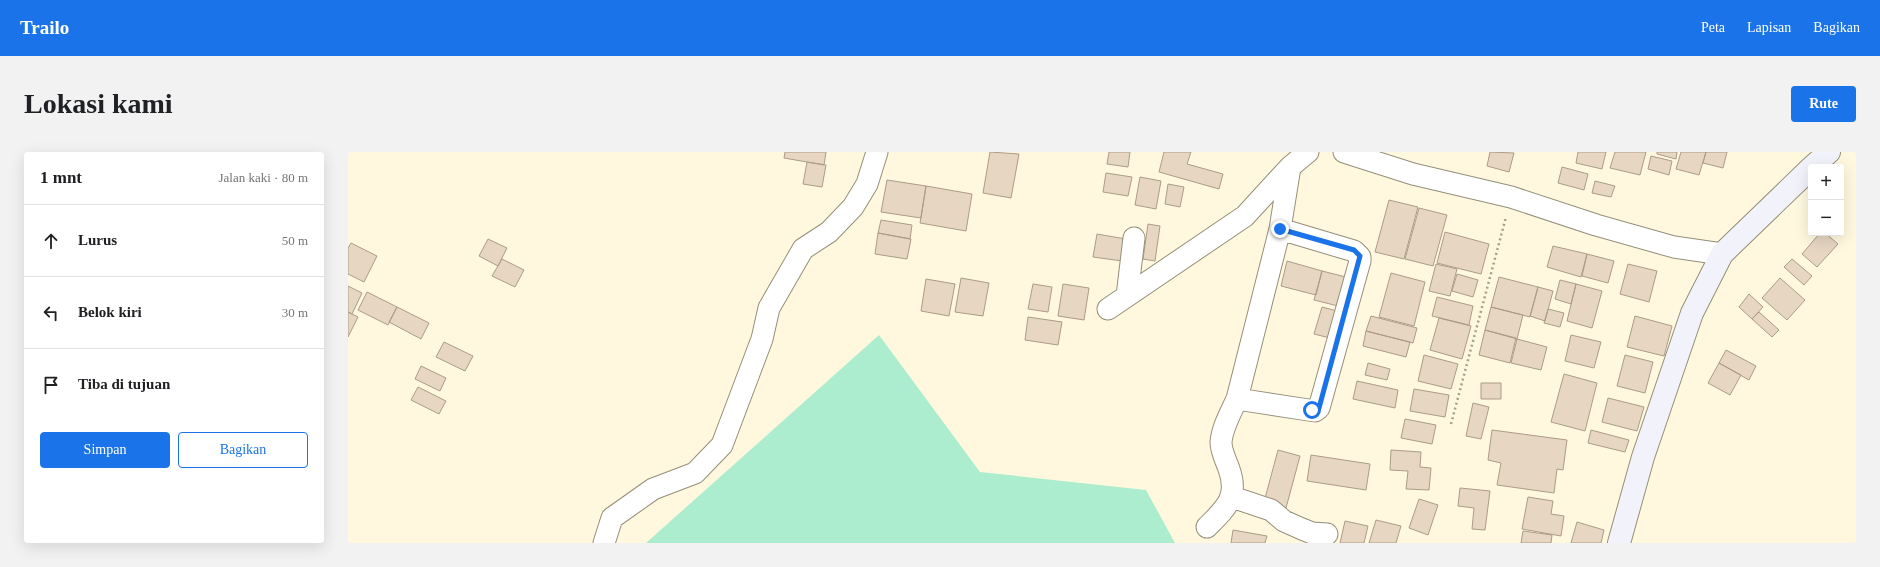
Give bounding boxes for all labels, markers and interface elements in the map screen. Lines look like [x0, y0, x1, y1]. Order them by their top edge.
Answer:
text: Trailo [20, 17, 69, 38]
text: Peta [1701, 20, 1725, 35]
text: Lapisan [1747, 20, 1791, 35]
text: Bagikan [1813, 20, 1860, 35]
button: Rute [1791, 86, 1856, 122]
text: Lokasi kami [24, 88, 173, 119]
map controls [1808, 164, 1844, 236]
button: + [1808, 164, 1844, 200]
text: 1 mnt [40, 168, 82, 187]
text: Jalan kaki · 80 m [218, 170, 308, 185]
button: − [1808, 200, 1844, 236]
route end [1271, 220, 1289, 238]
icon: ahead [40, 230, 62, 252]
text: Lurus [78, 232, 117, 248]
text: 50 m [282, 233, 308, 248]
icon: left [40, 302, 62, 324]
text: Belok kiri [78, 304, 142, 320]
text: 30 m [282, 305, 308, 320]
icon: arrive [40, 374, 62, 396]
text: Tiba di tujuan [78, 376, 170, 392]
route start [1303, 401, 1321, 419]
button: Simpan [40, 432, 170, 468]
button: Bagikan [178, 432, 308, 468]

